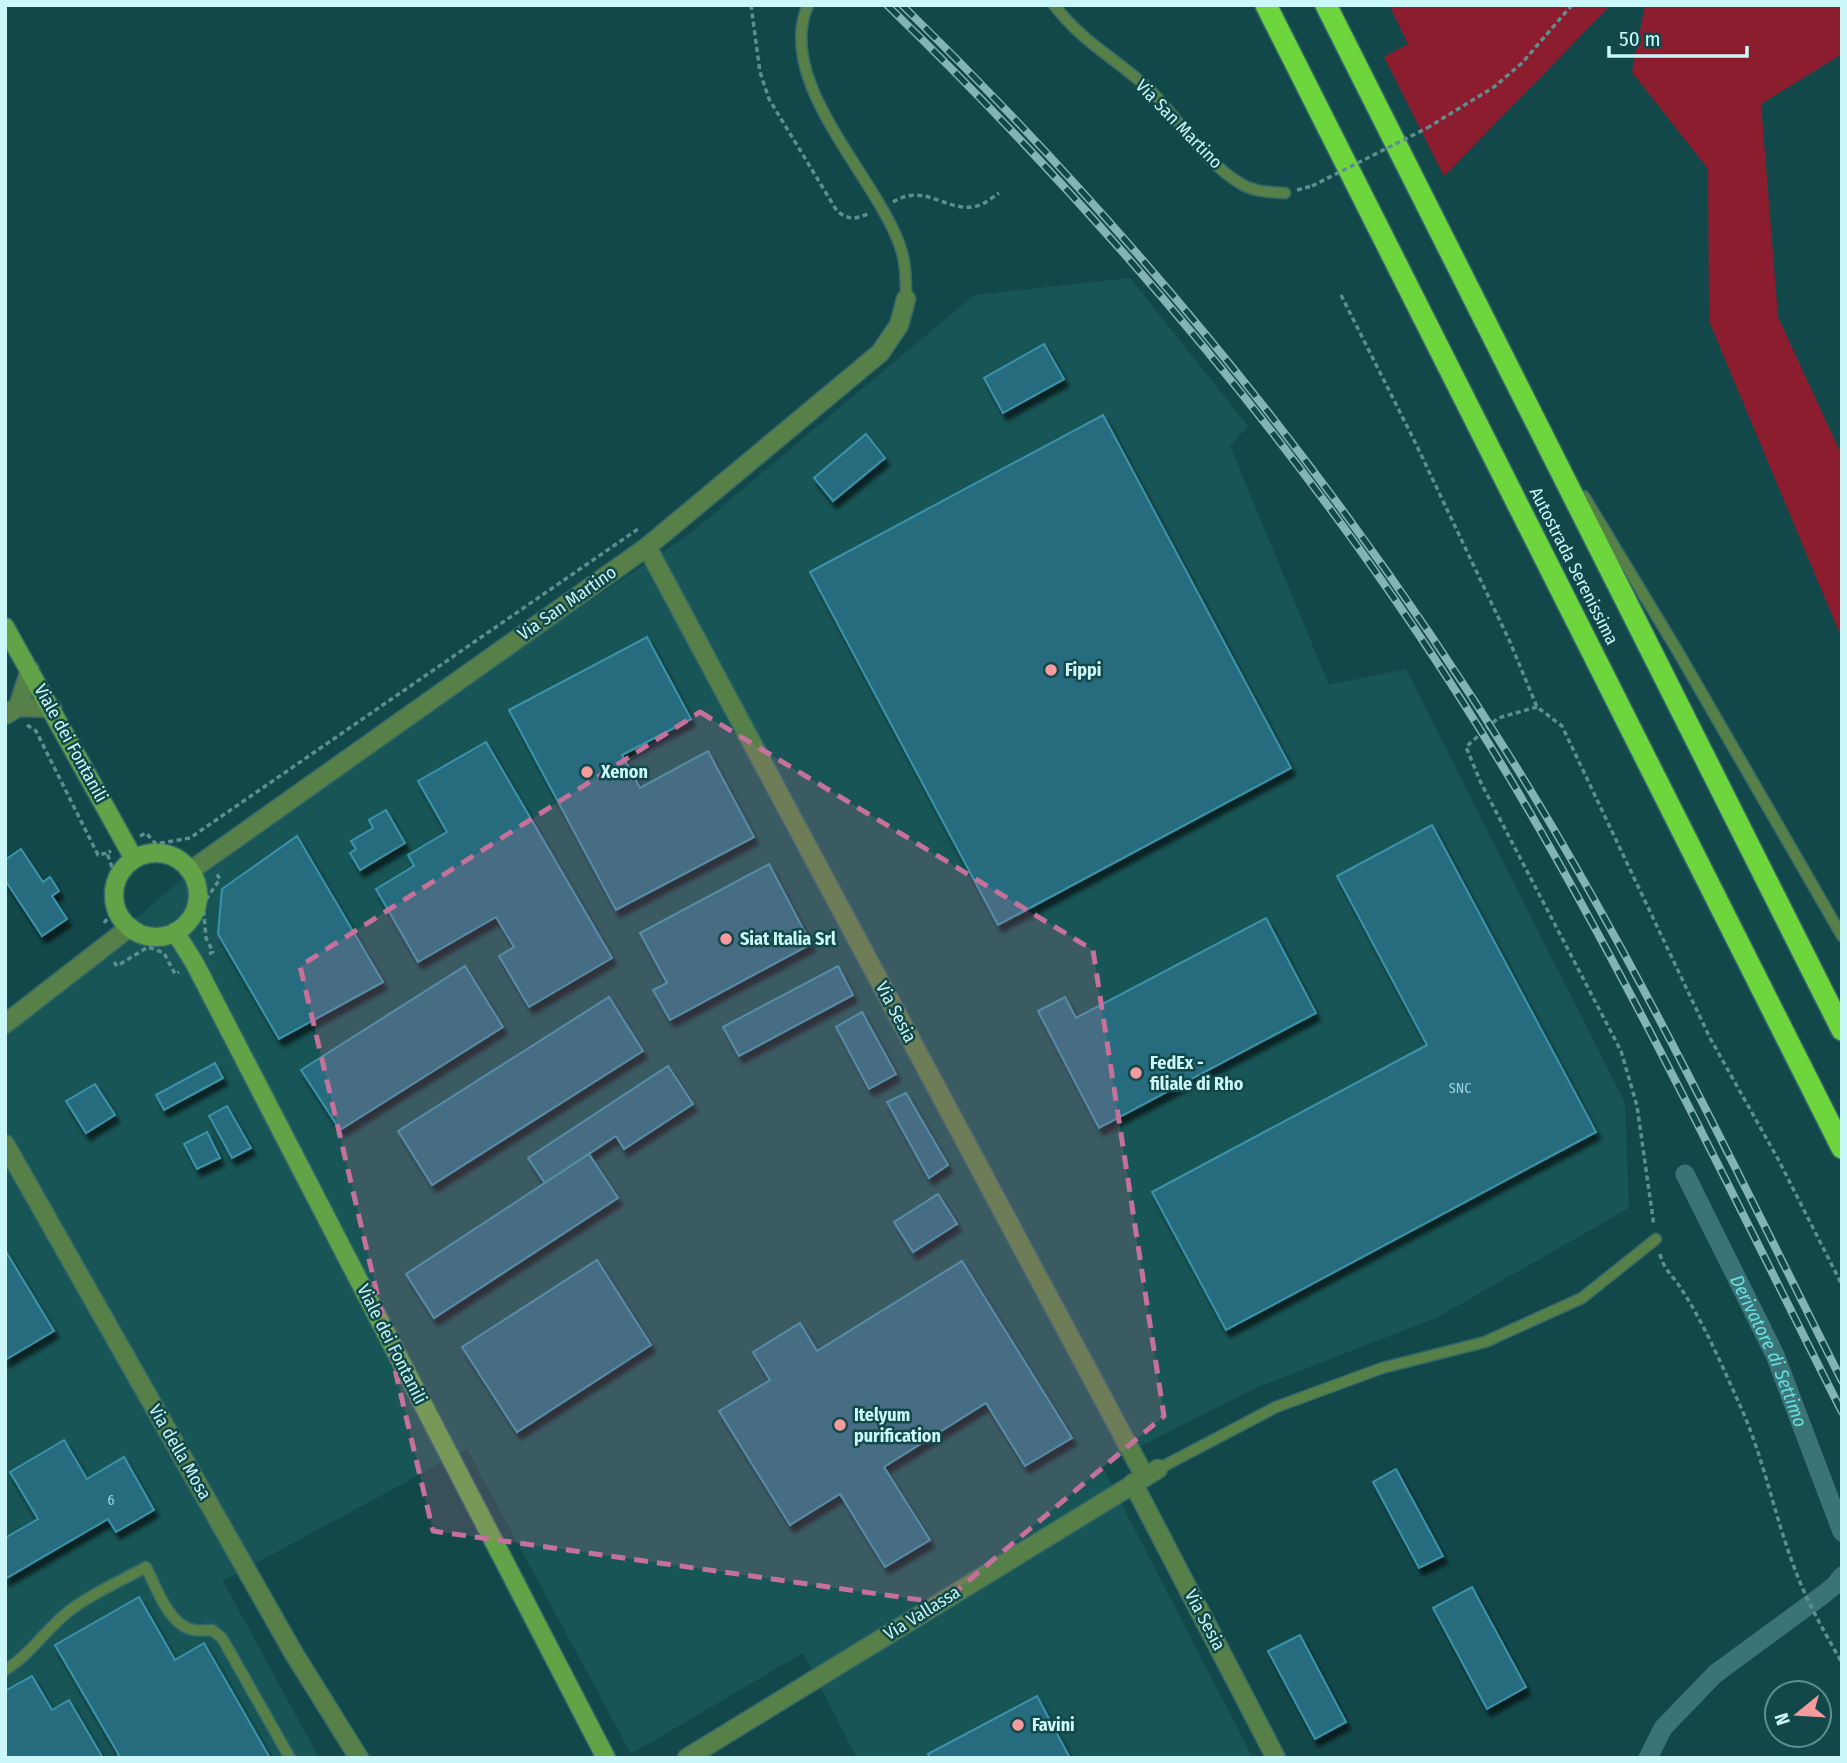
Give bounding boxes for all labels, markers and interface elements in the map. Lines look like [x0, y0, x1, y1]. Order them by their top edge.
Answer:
scale bar [1609, 14, 1747, 58]
text: 50 m [1619, 26, 1661, 52]
street label: Via San Martino [1131, 75, 1227, 173]
street label: Autostrada Serenissima [1525, 484, 1623, 649]
street label: Via San Martino [513, 561, 621, 645]
place label: Fippi [1065, 659, 1101, 681]
marker: Fippi [1043, 662, 1059, 678]
street label: Viale dei Fontanili [29, 680, 113, 806]
place label: Xenon [600, 761, 648, 783]
marker: Xenon [579, 764, 595, 780]
place label: Siat Italia Srl [740, 928, 836, 950]
marker: Siat Italia Srl [718, 931, 734, 947]
street label: Via Sesia [871, 978, 921, 1046]
place label: FedEx - filiale di Rho [1150, 1052, 1244, 1095]
marker: FedEx - filiale di Rho [1128, 1065, 1144, 1081]
house number: SNC [1449, 1080, 1471, 1097]
water label: Derivatore di Settimo [1725, 1271, 1813, 1430]
street label: Viale dei Fontanili [352, 1280, 432, 1408]
street label: Via della Mosa [144, 1400, 216, 1504]
place label: Itelyum purification [854, 1404, 941, 1447]
marker: Itelyum purification [832, 1417, 848, 1433]
house number: 6 [108, 1492, 115, 1509]
street label: Via Vallassa [880, 1581, 964, 1645]
street label: Via Sesia [1180, 1586, 1230, 1654]
north arrow [1763, 1679, 1833, 1749]
text: N [1770, 1710, 1795, 1728]
place label: Favini [1032, 1714, 1075, 1736]
marker: Favini [1010, 1717, 1026, 1733]

